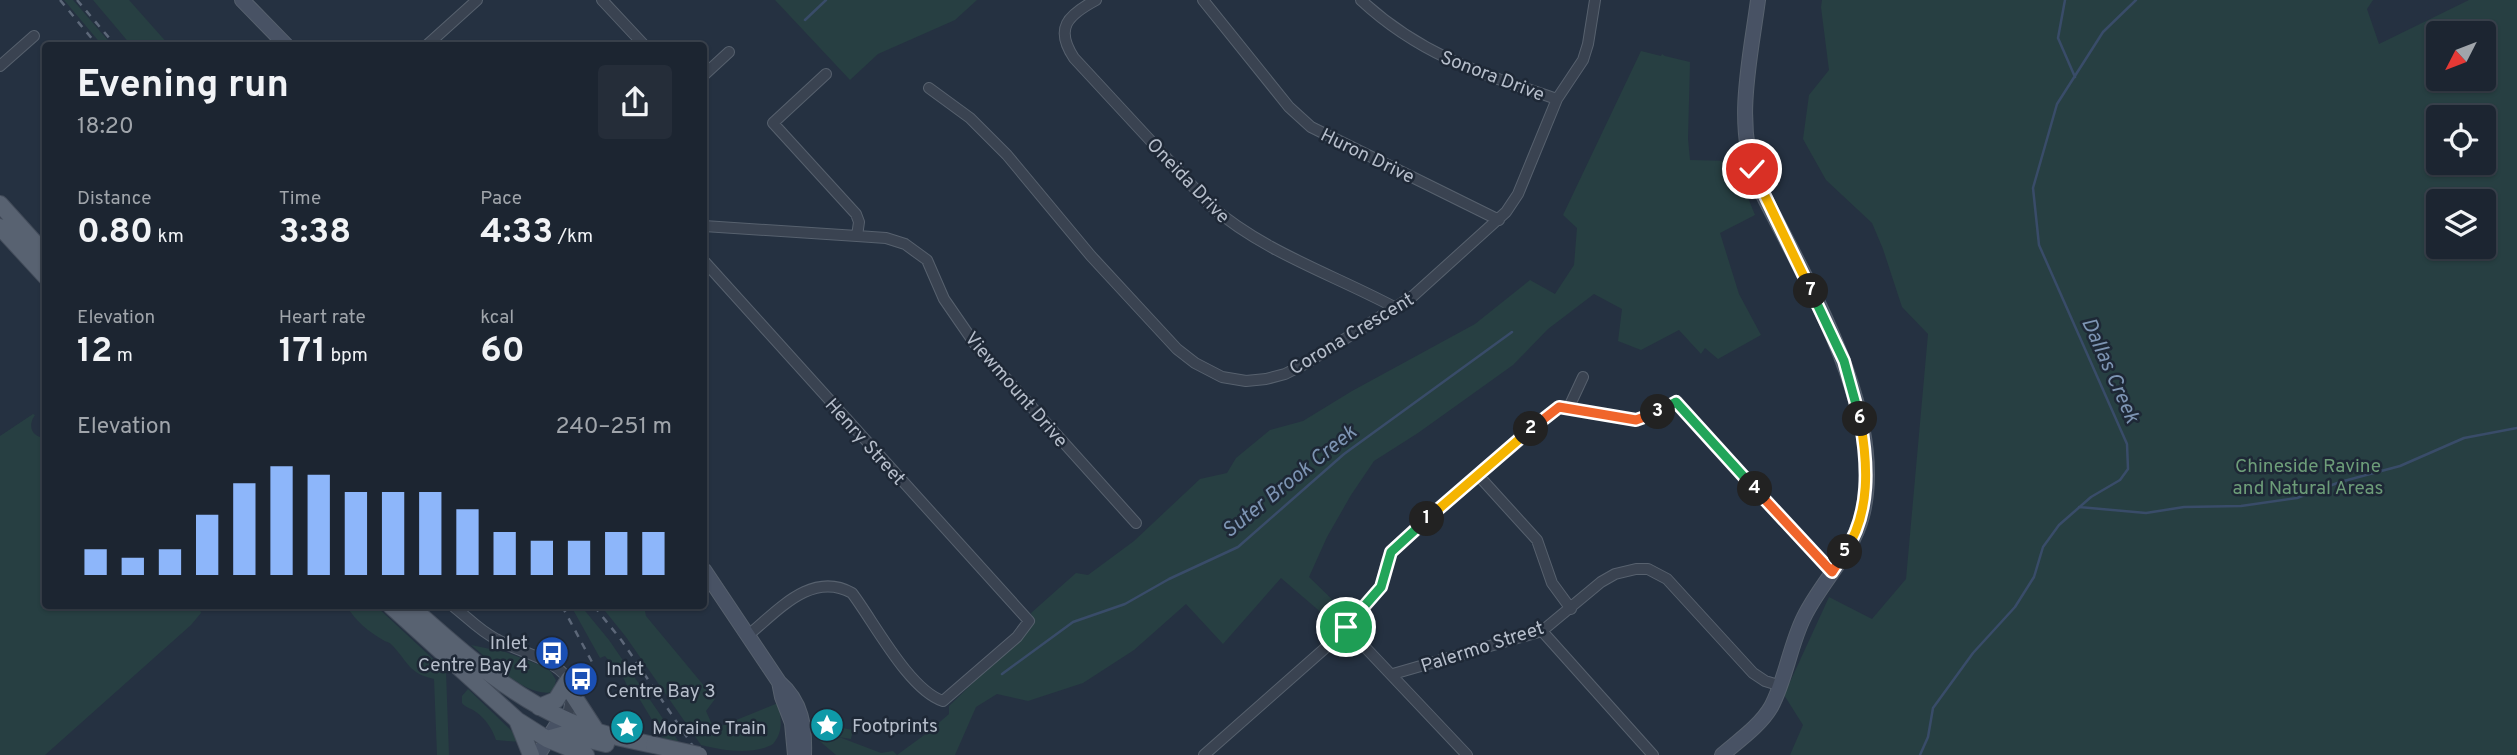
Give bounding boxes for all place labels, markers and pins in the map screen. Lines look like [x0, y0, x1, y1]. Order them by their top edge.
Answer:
pin [1722, 139, 1782, 199]
pin: 7 [1794, 274, 1828, 308]
pin: 3 [1640, 394, 1676, 430]
pin: 6 [1842, 402, 1878, 436]
pin: 2 [1514, 412, 1548, 446]
pin: 4 [1738, 472, 1772, 506]
pin: 1 [1410, 502, 1444, 536]
pin: 5 [1828, 534, 1862, 570]
pin [1316, 597, 1376, 657]
place label: Inlet Centre Bay 4 [418, 632, 528, 678]
bus stop icon: Inlet Centre Bay 4 [533, 634, 571, 672]
place label: Inlet Centre Bay 3 [606, 658, 716, 704]
bus stop icon: Inlet Centre Bay 3 [562, 660, 600, 698]
place icon: Footprints [808, 706, 846, 744]
place icon: Moraine Train [608, 708, 646, 746]
place label: Footprints [852, 715, 938, 739]
place label: Moraine Train [652, 717, 767, 741]

